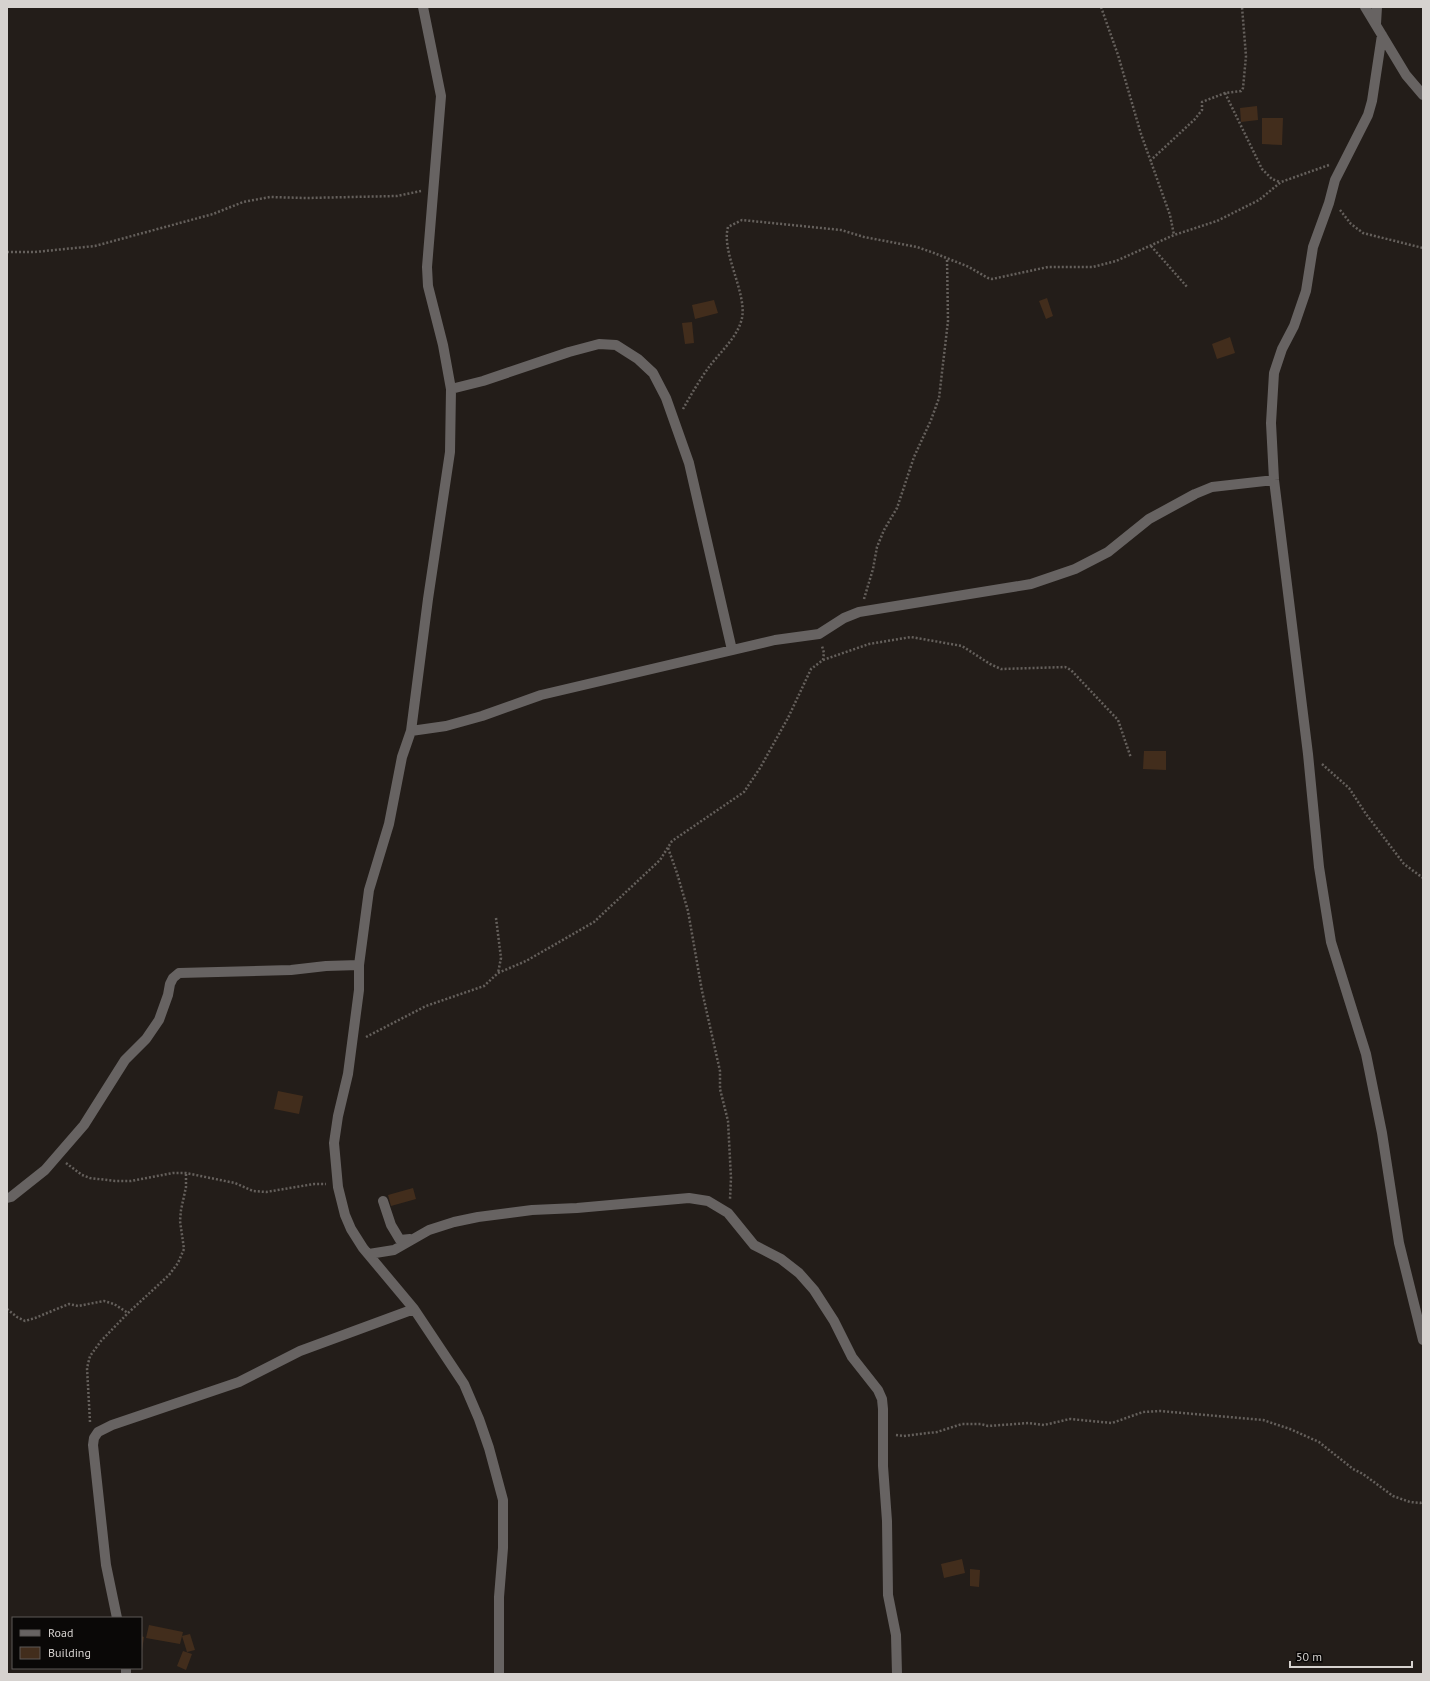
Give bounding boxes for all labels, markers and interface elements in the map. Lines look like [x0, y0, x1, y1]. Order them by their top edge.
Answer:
legend [12, 1617, 142, 1669]
text: Road [48, 1625, 73, 1640]
scale bar [1290, 1643, 1412, 1669]
text: Building [48, 1645, 91, 1660]
text: 50 m [1296, 1649, 1322, 1664]

